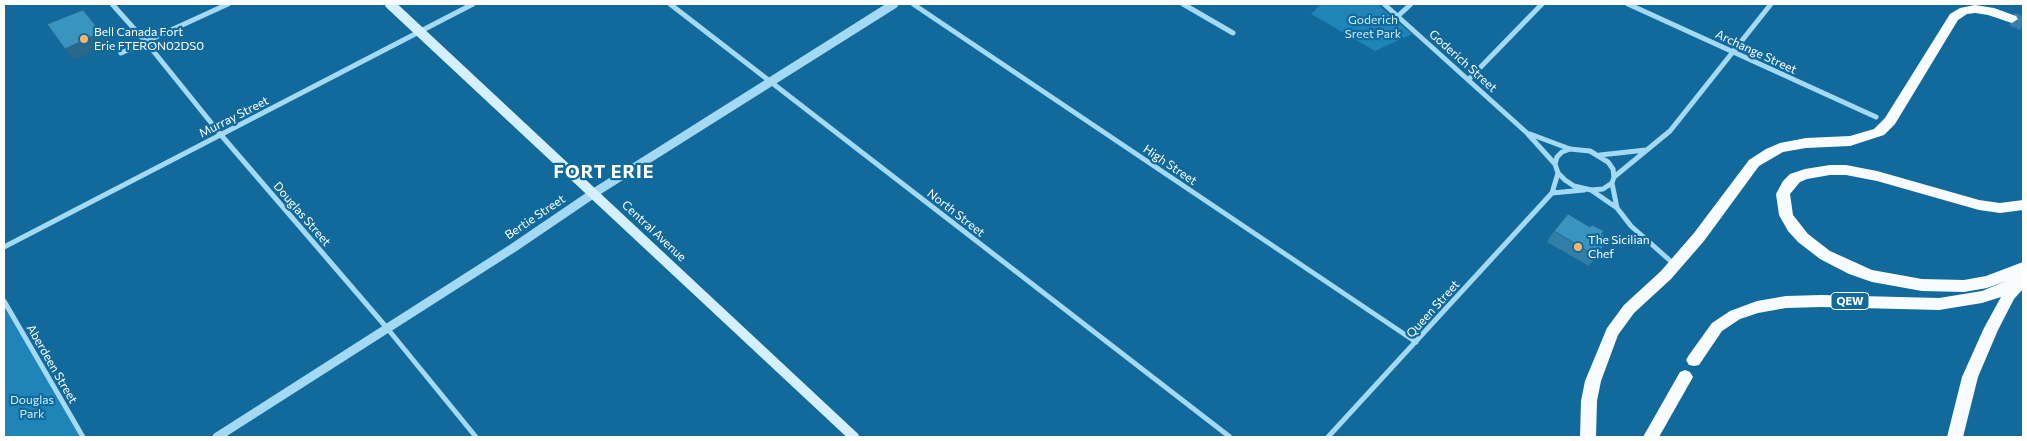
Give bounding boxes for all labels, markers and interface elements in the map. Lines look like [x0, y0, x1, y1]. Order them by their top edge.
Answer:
park label: Goderich Sreet Park [1345, 13, 1401, 41]
place label: Bell Canada Fort Erie FTERON02DS0 [94, 25, 204, 53]
street label: Goderich Street [1426, 27, 1500, 95]
street label: Archange Street [1713, 27, 1799, 77]
marker: Bell Canada Fort Erie FTERON02DS0 [78, 33, 90, 45]
street label: Murray Street [197, 93, 271, 141]
street label: High Street [1140, 142, 1200, 188]
district label: FORT ERIE [552, 161, 656, 183]
street label: Douglas Street [270, 179, 334, 249]
street label: North Street [924, 186, 988, 240]
street label: Bertie Street [502, 192, 568, 242]
street label: Central Avenue [619, 198, 689, 264]
place label: The Sicilian Chef [1588, 233, 1650, 261]
marker: The Sicilian Chef [1572, 241, 1584, 253]
street label: Queen Street [1403, 277, 1463, 341]
road number: QEW [1831, 292, 1869, 310]
street label: Aberdeen Street [24, 322, 80, 406]
park label: Douglas Park [10, 393, 54, 421]

